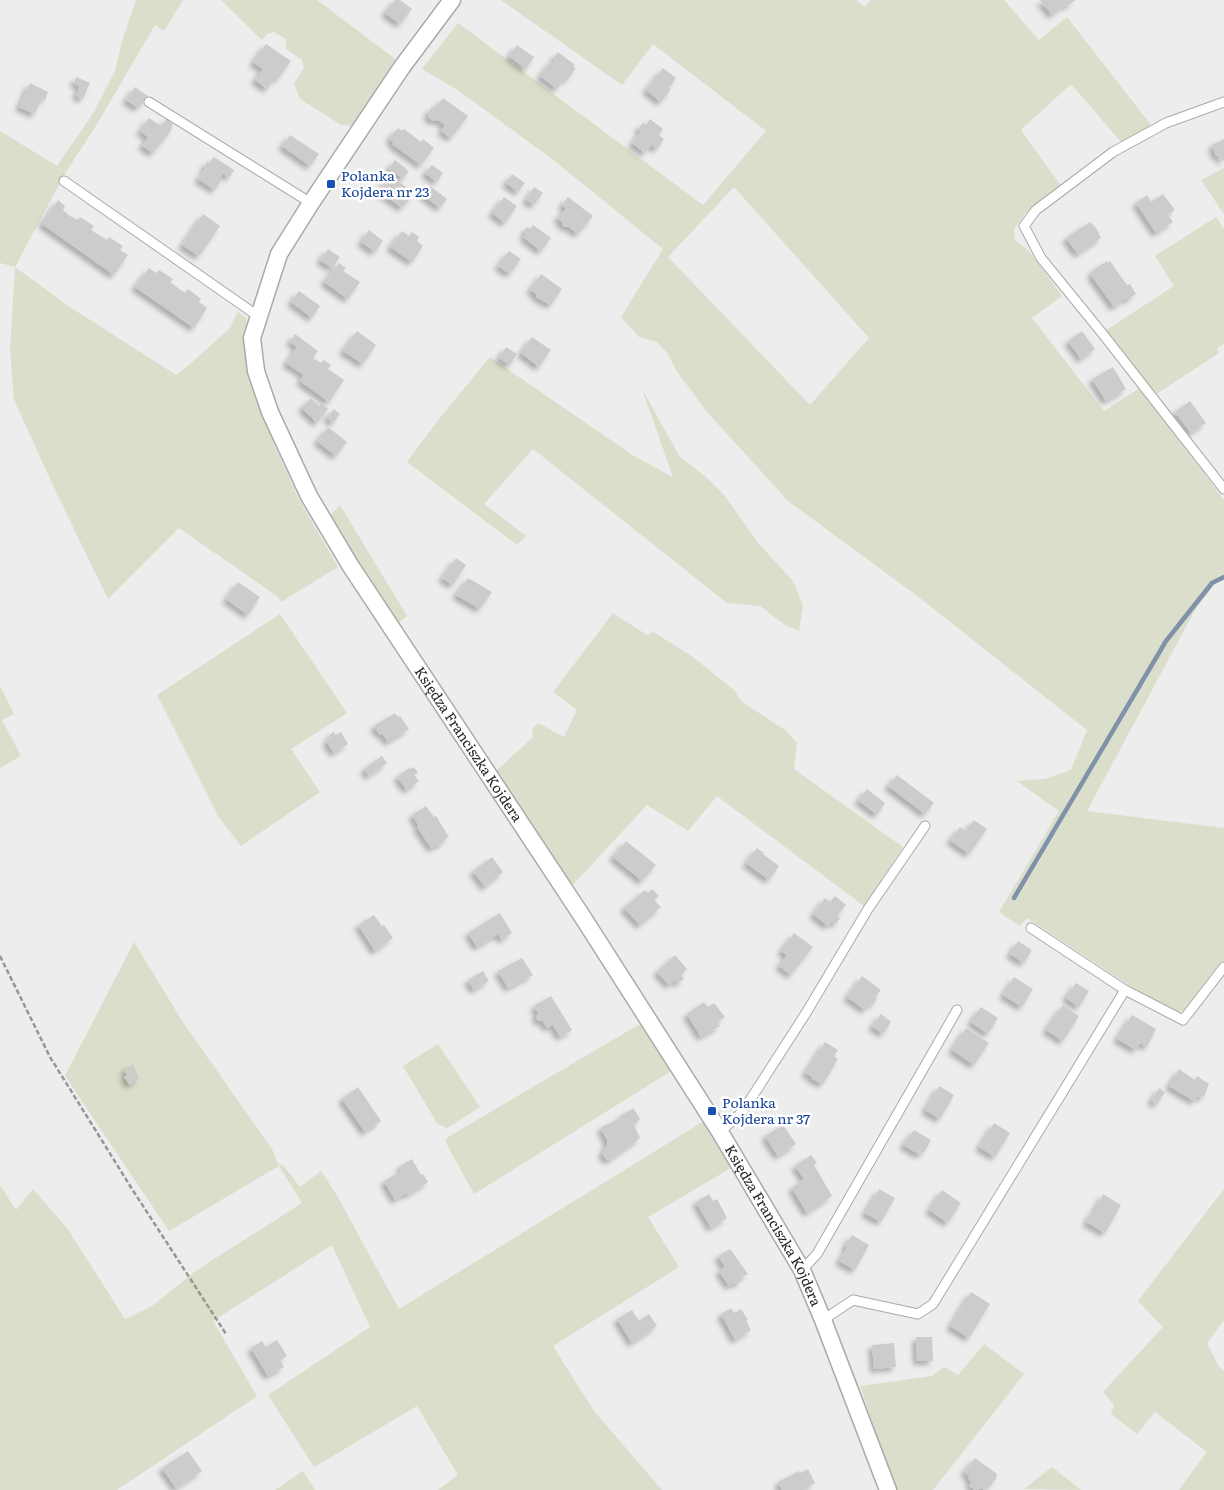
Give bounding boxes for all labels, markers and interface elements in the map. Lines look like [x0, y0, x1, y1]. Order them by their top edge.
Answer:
place label: Polanka Kojdera nr 23 [341, 165, 430, 201]
marker: Polanka Kojdera nr 23 [325, 178, 337, 190]
street label: Księdza Franciszka Kojdera [411, 662, 528, 826]
place label: Polanka Kojdera nr 37 [722, 1092, 810, 1128]
marker: Polanka Kojdera nr 37 [706, 1105, 718, 1117]
street label: Księdza Franciszka Kojdera [721, 1141, 827, 1309]

